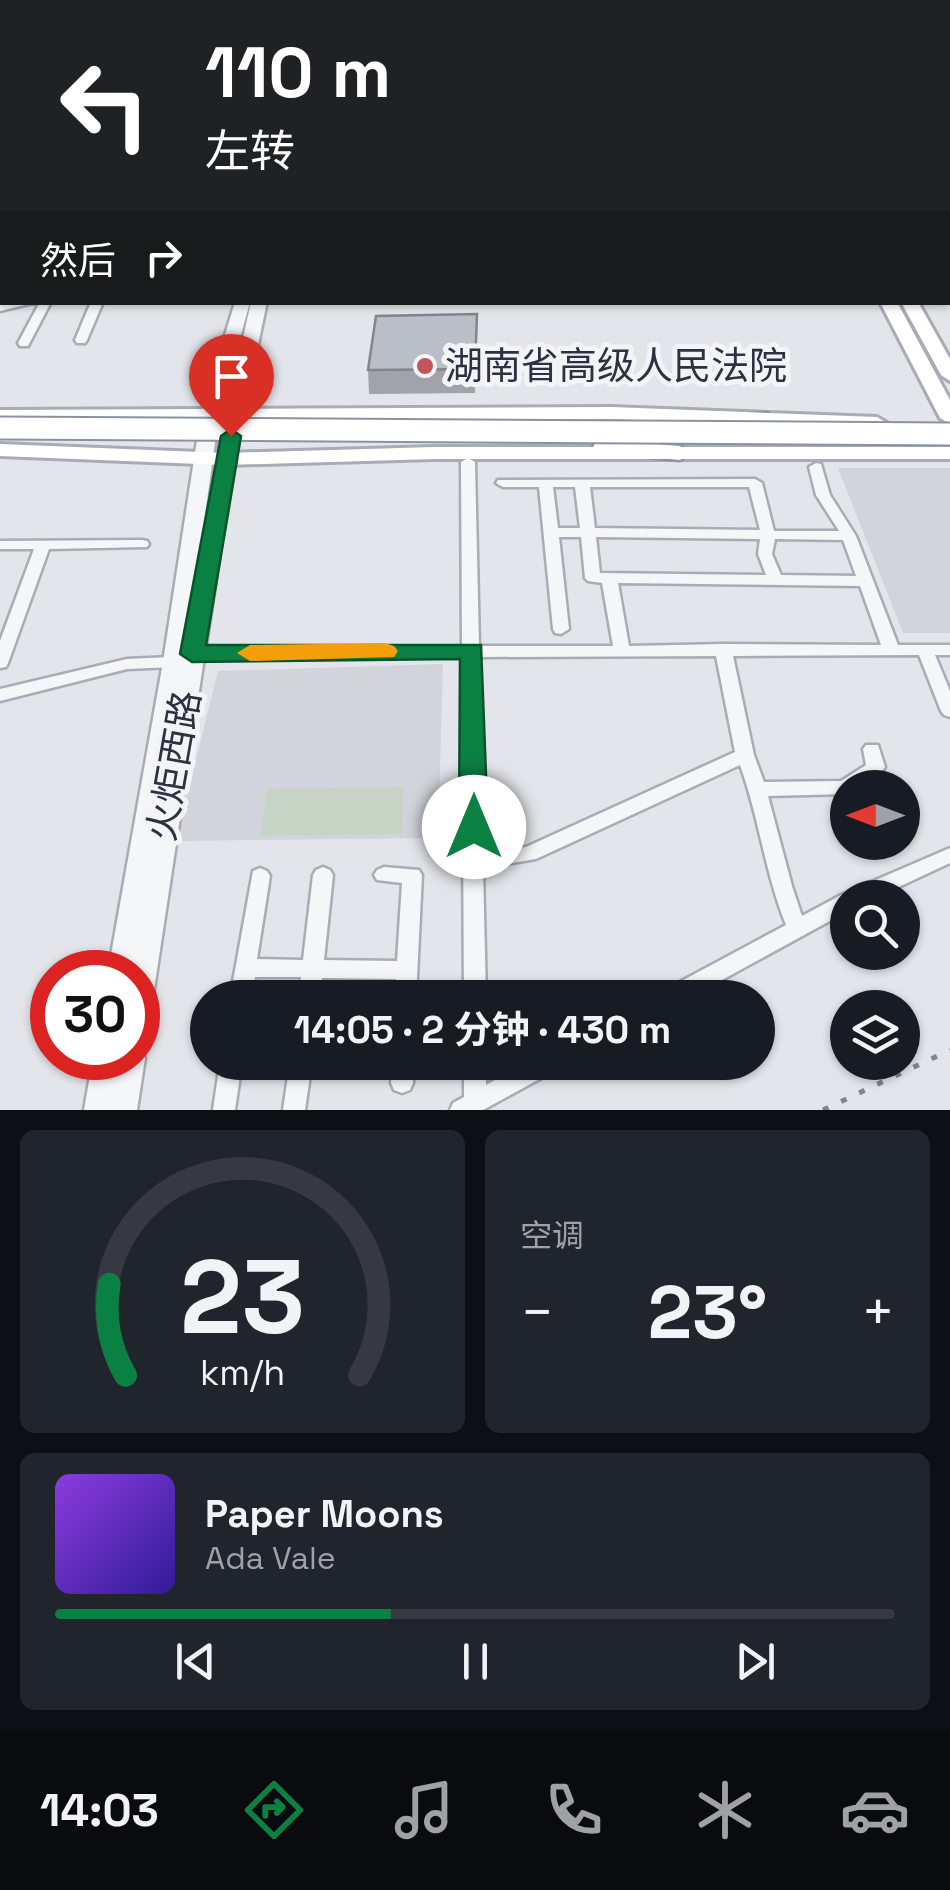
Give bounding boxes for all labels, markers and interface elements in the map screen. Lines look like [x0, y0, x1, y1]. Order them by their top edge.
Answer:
text: 110 m [205, 28, 391, 117]
icon: left [40, 40, 170, 170]
text: 左转 [205, 123, 295, 180]
icon: right [136, 230, 191, 285]
text: 然后 [40, 237, 116, 285]
pin [189, 334, 274, 437]
place label: 湖南省高级人民法院 [445, 342, 787, 390]
icon: arrive [204, 349, 259, 404]
marker: 湖南省高级人民法院 [414, 355, 436, 377]
street label: 火炬西路 [137, 687, 211, 845]
north arrow [830, 770, 920, 860]
map controls [830, 770, 920, 1080]
position arrow [422, 775, 526, 879]
button: search [830, 880, 920, 970]
speed limit sign: 30 [30, 950, 160, 1080]
button: layers [830, 990, 920, 1080]
text: 14:05 · 2 分钟 · 430 m [294, 1006, 671, 1054]
text: 空调 [520, 1216, 584, 1256]
text: 23 [180, 1231, 305, 1363]
text: 23° [648, 1264, 767, 1360]
text: − [520, 1277, 554, 1347]
text: + [861, 1277, 895, 1347]
text: km/h [200, 1350, 285, 1395]
text: Paper Moons [205, 1490, 444, 1538]
text: Ada Vale [205, 1538, 336, 1578]
icon: previous [168, 1634, 223, 1689]
icon: pause [448, 1634, 503, 1689]
icon: next [728, 1634, 783, 1689]
icon: directions [239, 1775, 309, 1845]
icon: music [389, 1775, 459, 1845]
icon: phone [539, 1775, 609, 1845]
icon: climate [690, 1775, 760, 1845]
icon: car [840, 1775, 910, 1845]
text: 14:03 [40, 1782, 159, 1839]

